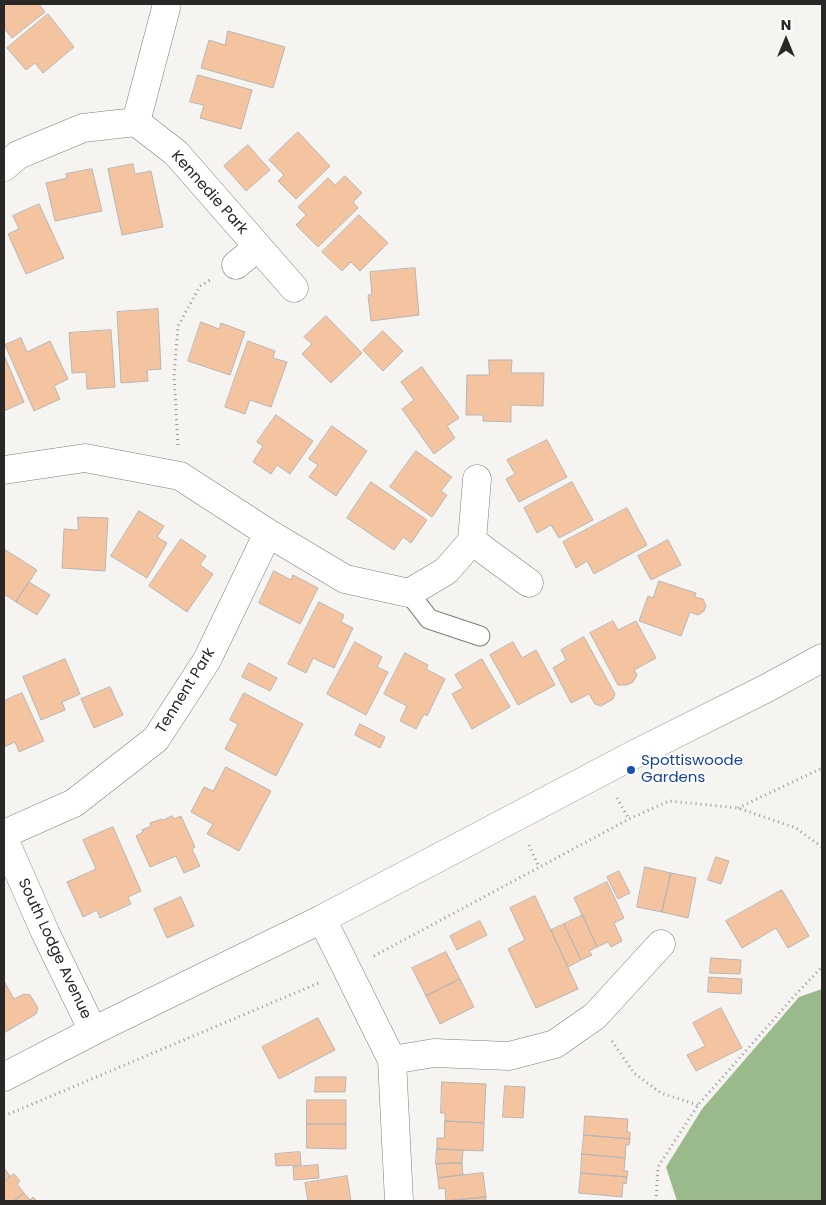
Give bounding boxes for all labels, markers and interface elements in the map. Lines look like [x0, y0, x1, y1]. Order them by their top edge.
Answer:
north arrow [761, 15, 811, 65]
text: N [781, 15, 791, 35]
street label: Kennedie Park [167, 148, 251, 238]
street label: Tennent Park [153, 645, 219, 737]
place label: Spottiswoode Gardens [641, 752, 743, 787]
marker: Spottiswoode Gardens [625, 764, 637, 776]
street label: South Lodge Avenue [14, 876, 94, 1022]

